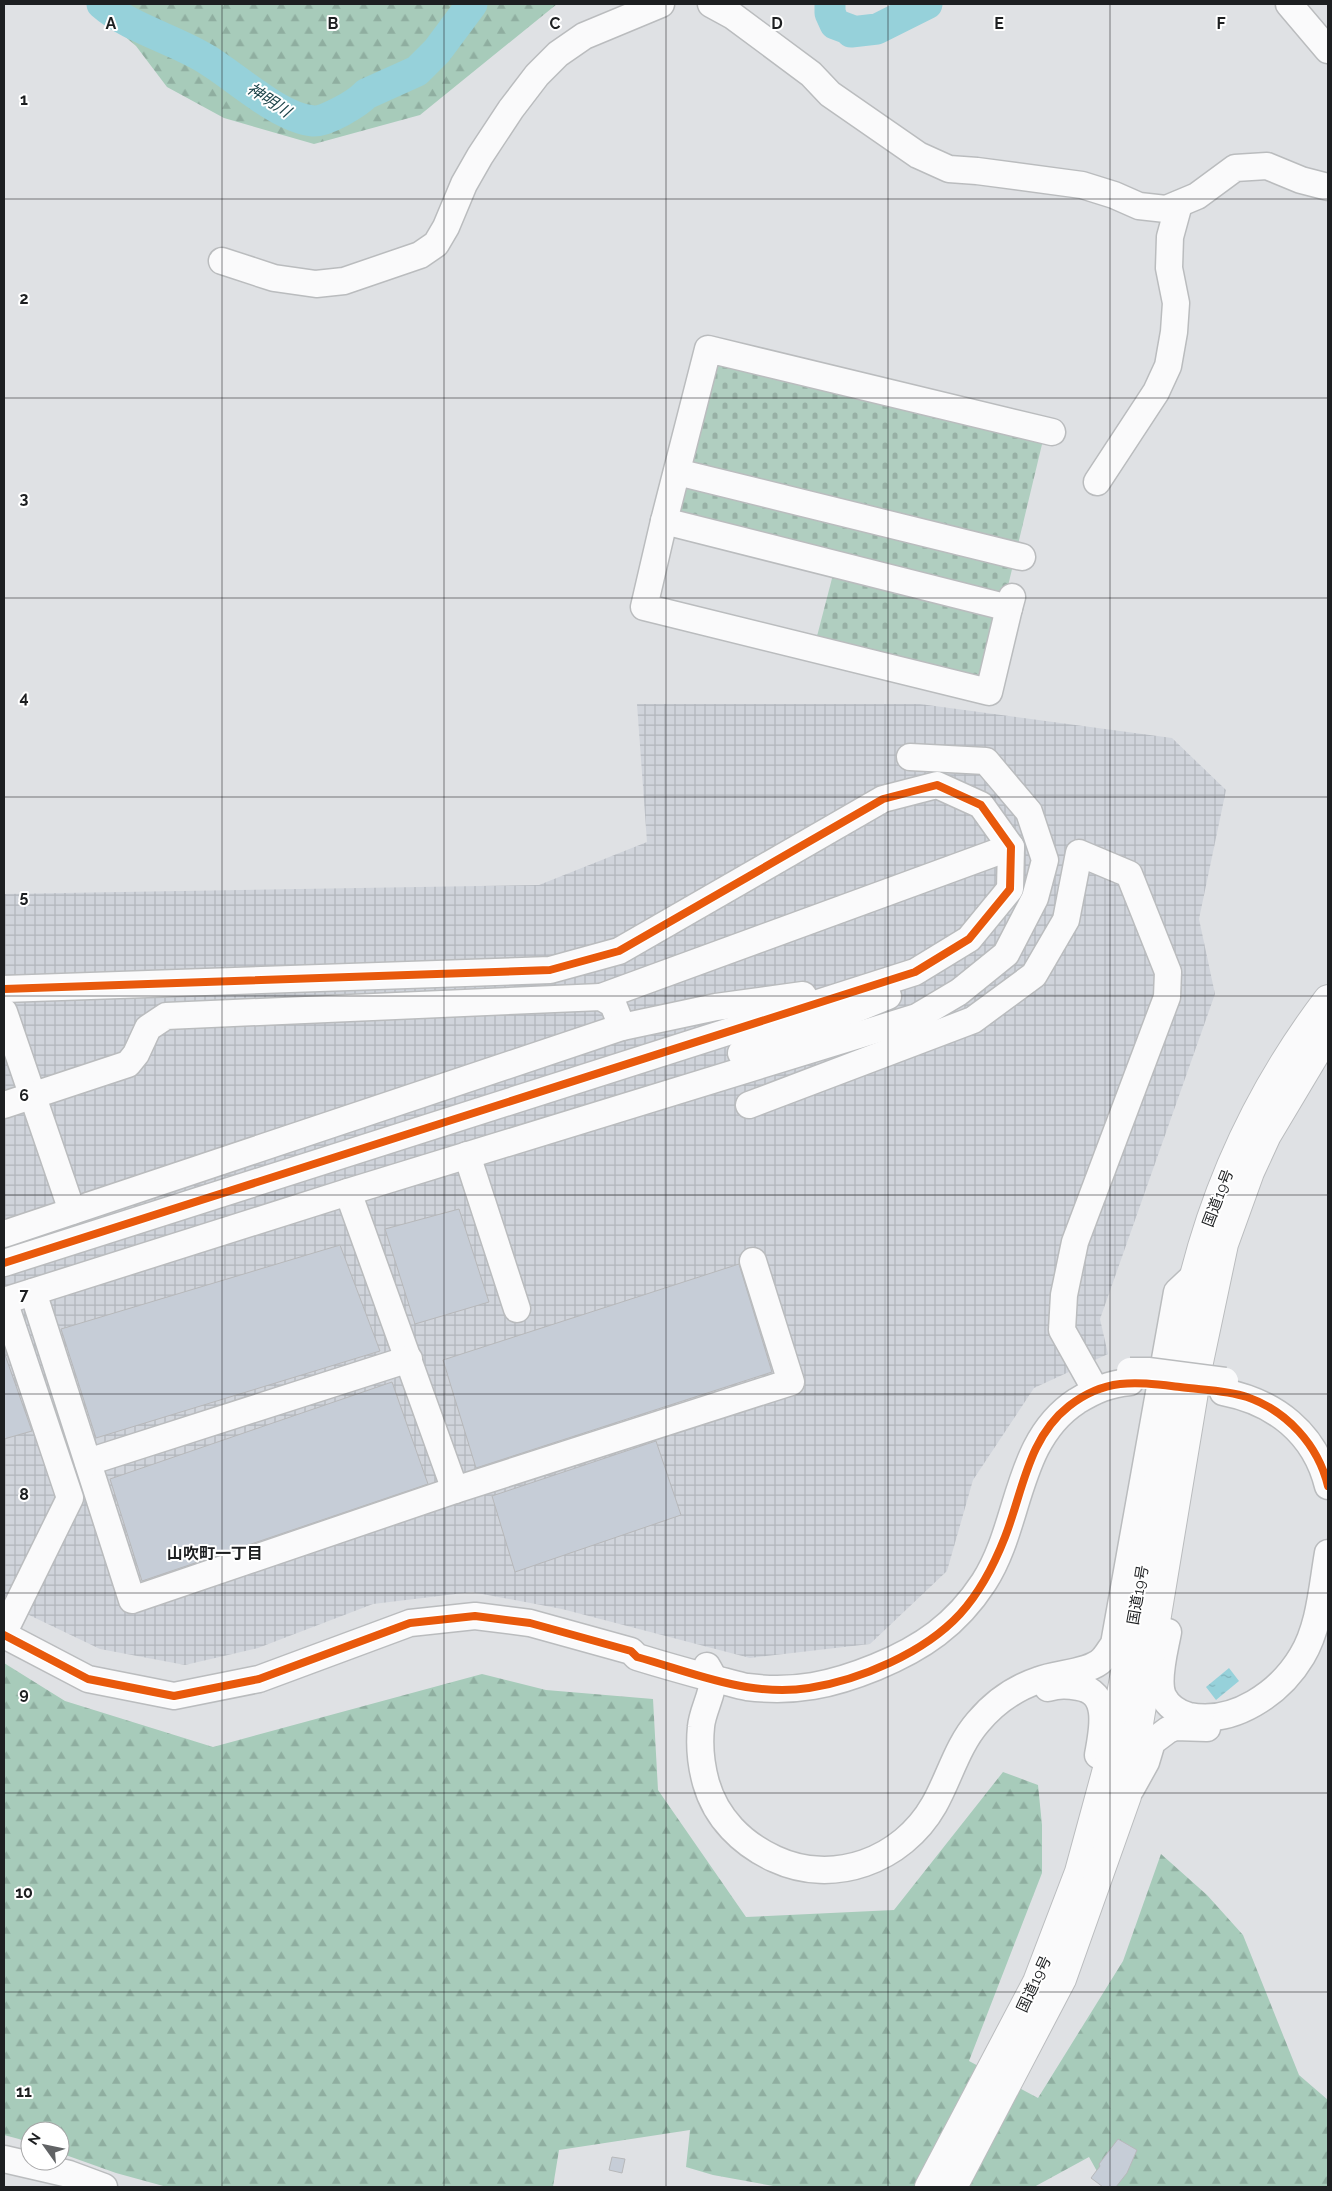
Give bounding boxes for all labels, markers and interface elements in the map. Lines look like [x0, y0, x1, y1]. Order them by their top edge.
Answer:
text: A [106, 14, 117, 33]
text: B [328, 14, 339, 33]
text: C [550, 14, 561, 33]
text: D [771, 14, 783, 33]
text: E [994, 14, 1004, 33]
text: F [1216, 14, 1226, 33]
water label: 神明川 [244, 79, 296, 122]
text: 1 [20, 90, 28, 109]
text: 2 [19, 289, 29, 308]
text: 3 [20, 489, 29, 508]
text: 4 [19, 688, 29, 707]
text: 5 [20, 887, 29, 906]
text: 6 [19, 1086, 29, 1105]
street label: 国道19号 [1199, 1167, 1237, 1229]
text: 7 [20, 1285, 29, 1304]
text: 8 [19, 1485, 29, 1504]
district label: 山吹町一丁目 [167, 1544, 263, 1563]
street label: 国道19号 [1124, 1564, 1152, 1626]
text: 9 [19, 1684, 29, 1703]
text: 10 [15, 1883, 33, 1902]
street label: 国道19号 [1013, 1953, 1055, 2015]
text: 11 [16, 2082, 32, 2101]
north arrow [20, 2121, 70, 2171]
text: N [24, 2130, 44, 2148]

